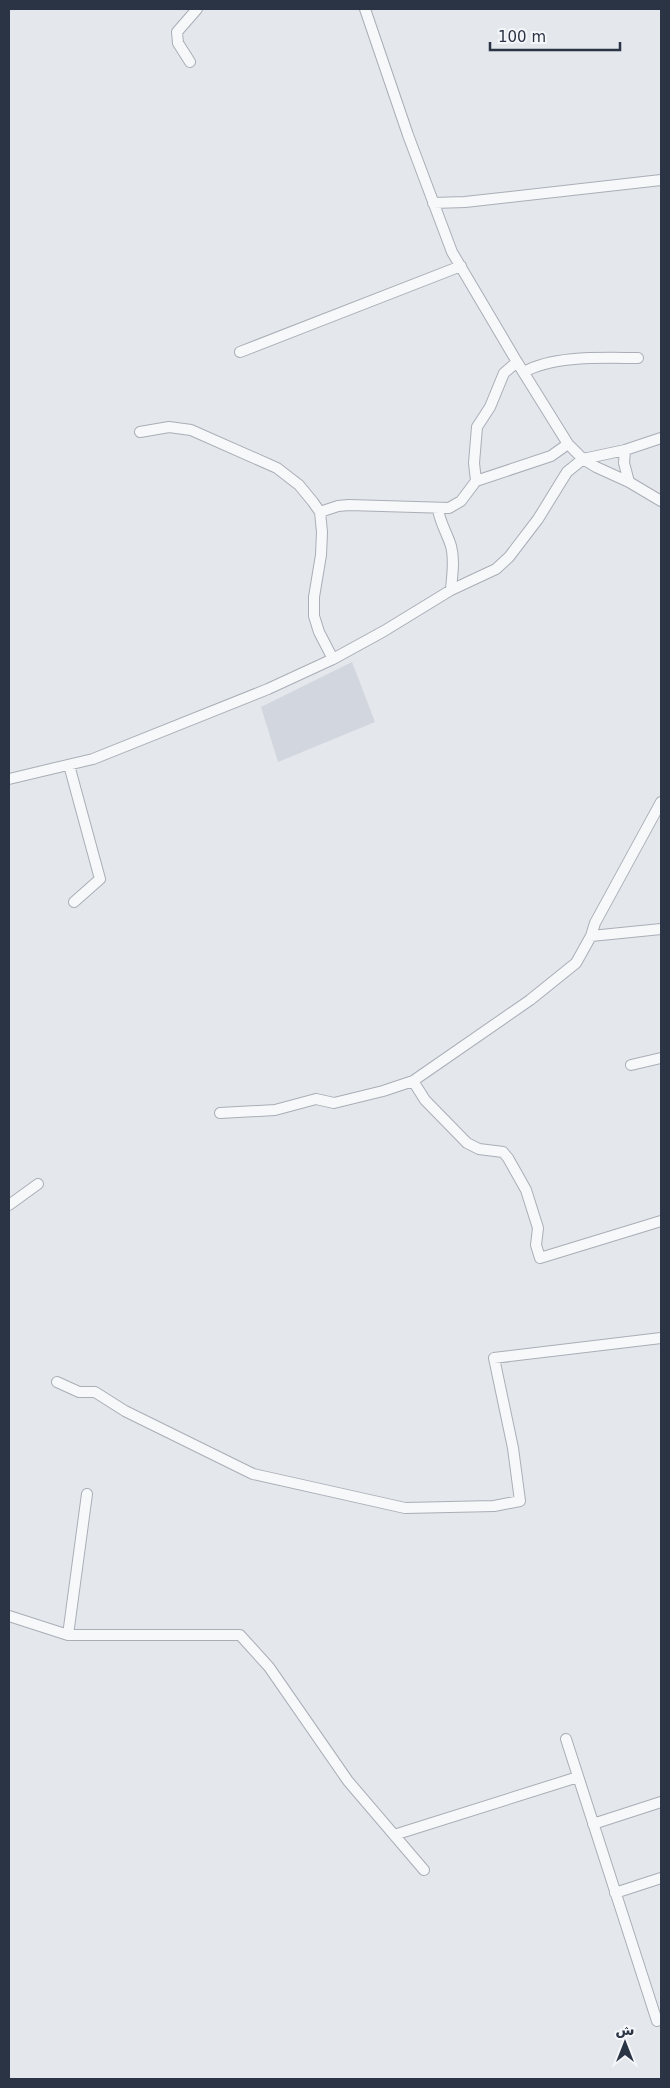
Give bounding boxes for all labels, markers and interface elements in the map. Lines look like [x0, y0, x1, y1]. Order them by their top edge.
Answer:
scale bar [490, 20, 620, 52]
text: 100 m [498, 28, 546, 46]
north arrow [600, 2018, 650, 2068]
text: ش [615, 2022, 635, 2038]

